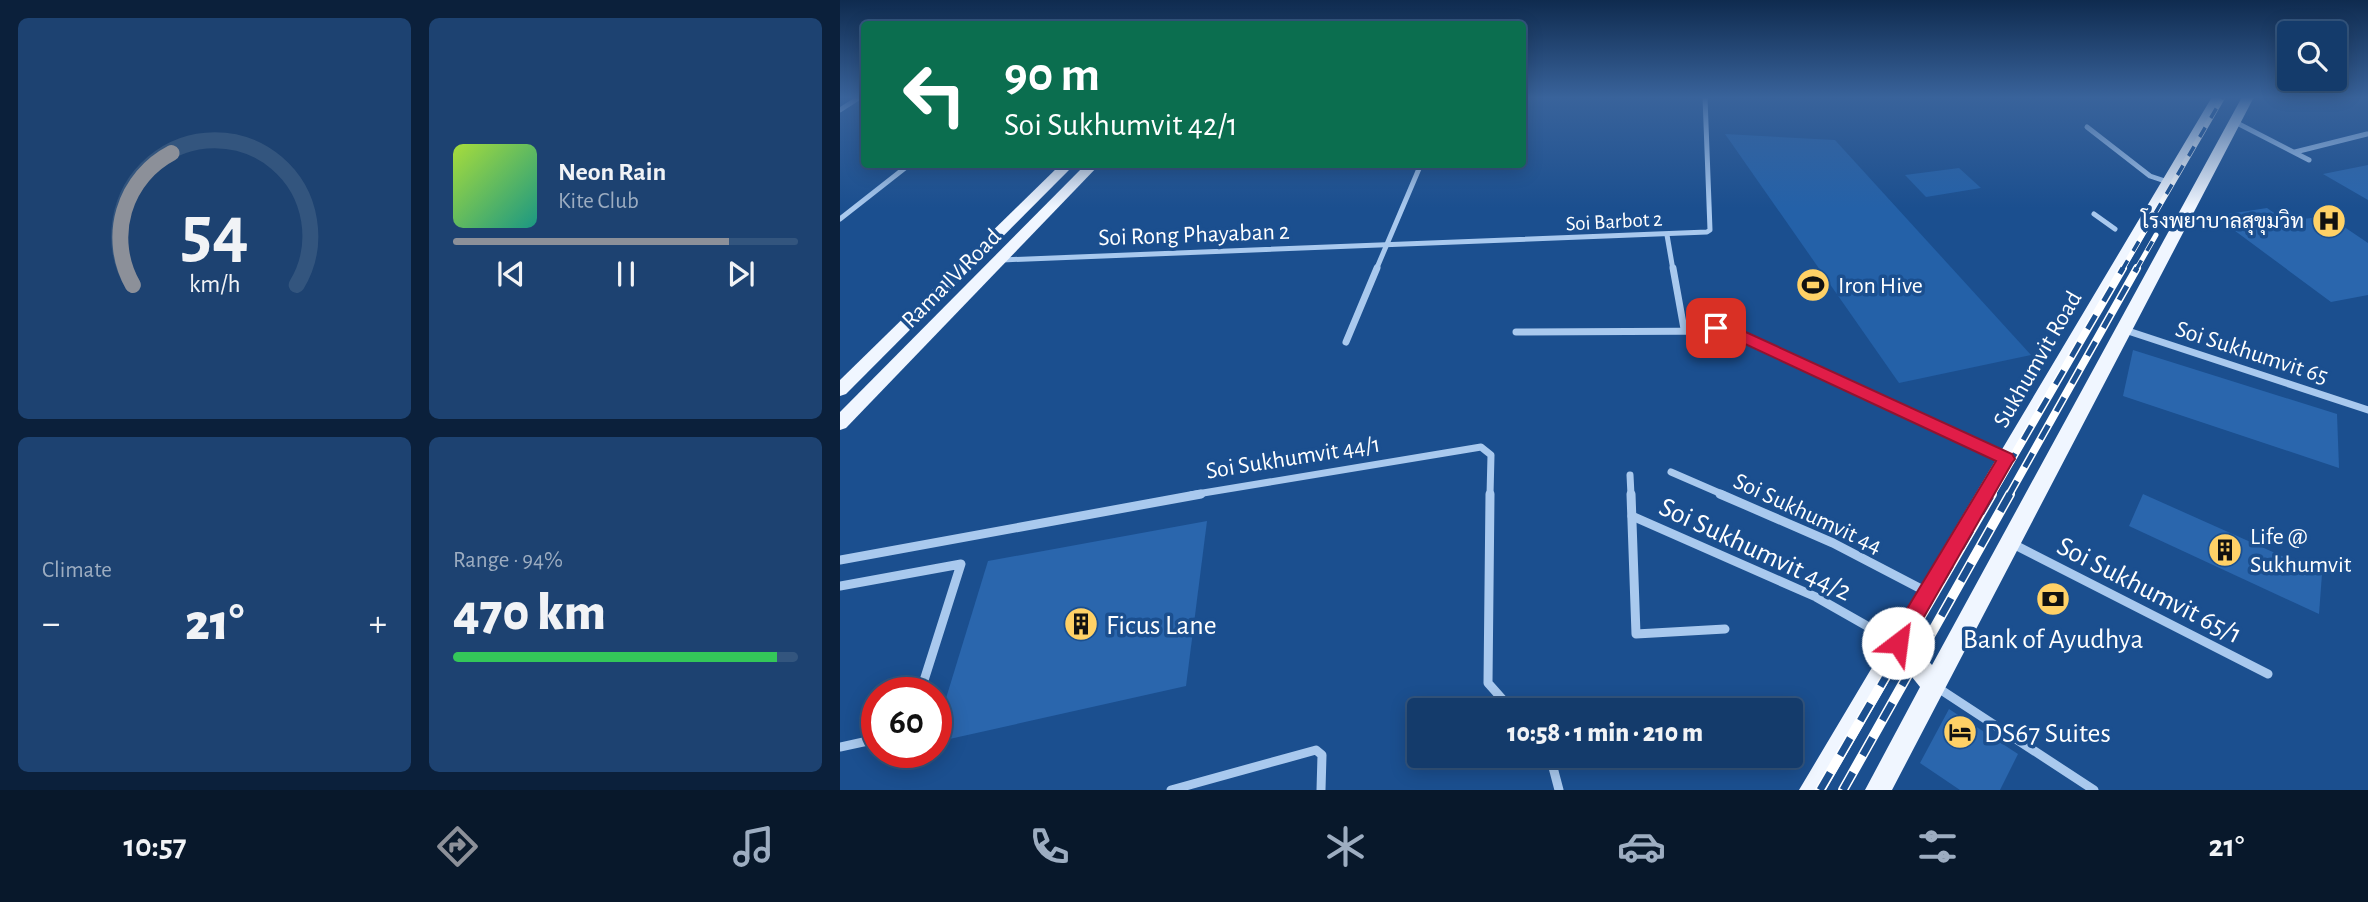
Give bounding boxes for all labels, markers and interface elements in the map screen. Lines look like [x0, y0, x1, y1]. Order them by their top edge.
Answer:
map controls [2277, 21, 2347, 91]
button: search [2277, 21, 2347, 91]
icon: left [889, 49, 980, 140]
text: 90 m [1004, 51, 1100, 100]
text: Soi Sukhumvit 42/1 [1004, 109, 1238, 141]
text: Neon Rain [558, 159, 666, 185]
text: Kite Club [558, 190, 639, 213]
text: 54 [180, 197, 249, 270]
hospital icon: โรงพยาบาลสุขุมวิท [2310, 202, 2348, 240]
street label: Soi Barbot 2 [1565, 208, 1663, 235]
place label: โรงพยาบาลสุขุมวิท [2140, 208, 2304, 235]
street label: Soi Rong Phayaban 2 [1098, 220, 1290, 250]
street label: Rama IV Road [898, 225, 1006, 333]
icon: previous [492, 255, 530, 293]
icon: pause [607, 255, 645, 293]
icon: next [722, 255, 760, 293]
sports icon: Iron Hive [1794, 266, 1832, 304]
text: km/h [189, 272, 240, 297]
place label: Iron Hive [1838, 274, 1923, 298]
street label: Sukhumvit Road [1989, 287, 2087, 432]
pin [1686, 298, 1746, 358]
icon: arrive [1697, 309, 1735, 347]
street label: Soi Sukhumvit 65 [2172, 317, 2331, 389]
street label: Soi Sukhumvit 44/1 [1204, 432, 1382, 484]
street label: Soi Sukhumvit 44 [1730, 469, 1886, 559]
street label: Soi Sukhumvit 44/2 [1655, 493, 1856, 607]
place label: Life @ Sukhumvit [2250, 525, 2352, 577]
building icon: Life @ Sukhumvit [2206, 531, 2244, 569]
street label: Soi Sukhumvit 65/1 [2052, 532, 2246, 649]
text: Range · 94% [453, 549, 563, 572]
text: Climate [42, 559, 112, 582]
bank icon: Bank of Ayudhya [2034, 580, 2072, 618]
text: 470 km [453, 587, 606, 639]
text: 21° [185, 597, 244, 649]
text: − [42, 605, 60, 643]
text: + [369, 605, 387, 643]
building icon: Ficus Lane [1062, 605, 1100, 643]
position arrow [1861, 606, 1935, 680]
place label: Ficus Lane [1106, 612, 1217, 640]
place label: Bank of Ayudhya [1963, 626, 2143, 654]
speed limit sign: 60 [861, 677, 952, 768]
hotel icon: DS67 Suites [1941, 713, 1979, 751]
text: 10:58 · 1 min · 210 m [1507, 720, 1703, 746]
place label: DS67 Suites [1984, 720, 2111, 748]
icon: directions [433, 822, 482, 871]
icon: music [729, 822, 778, 871]
icon: phone [1025, 822, 1074, 871]
icon: climate [1321, 822, 1370, 871]
icon: car [1617, 822, 1666, 871]
icon: filters [1913, 822, 1962, 871]
text: 10:57 [123, 830, 187, 862]
text: 21° [2209, 830, 2244, 862]

